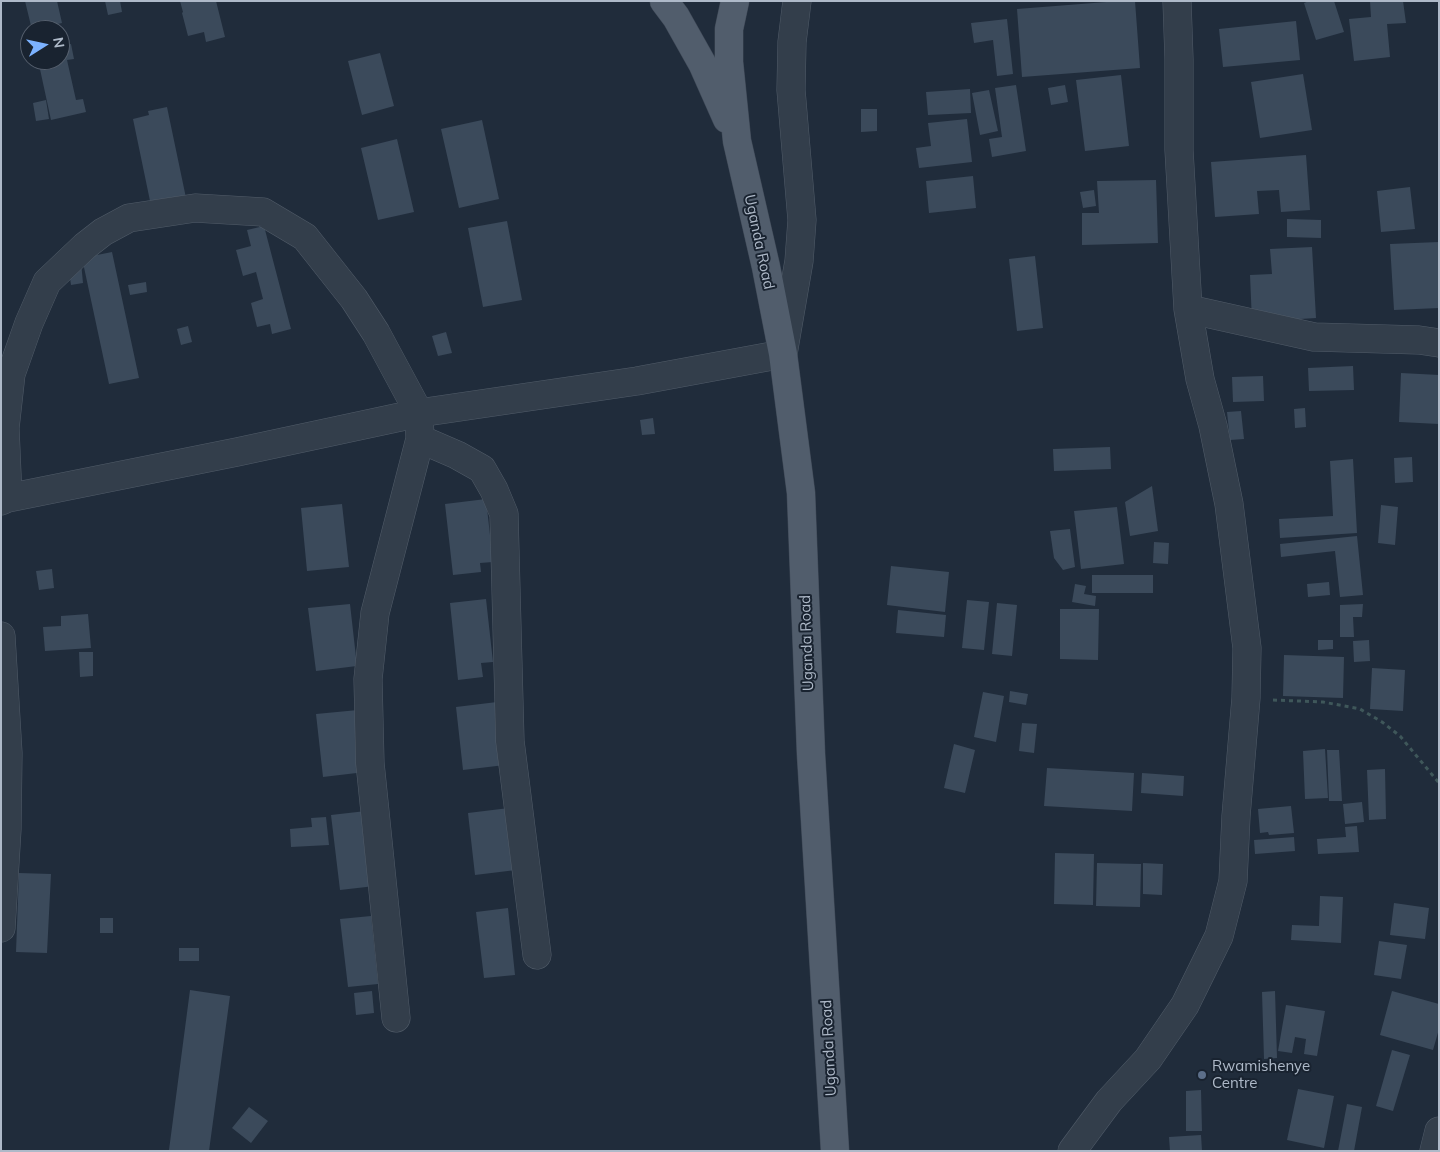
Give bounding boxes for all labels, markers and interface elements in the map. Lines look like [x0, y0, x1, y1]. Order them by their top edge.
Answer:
north arrow [20, 20, 70, 70]
text: N [49, 36, 69, 49]
street label: Uganda Road [740, 193, 778, 291]
street label: Uganda Road [796, 594, 818, 692]
street label: Uganda Road [817, 999, 841, 1097]
place label: Rwamishenye Centre [1212, 1057, 1310, 1092]
marker: Rwamishenye Centre [1196, 1069, 1208, 1081]

